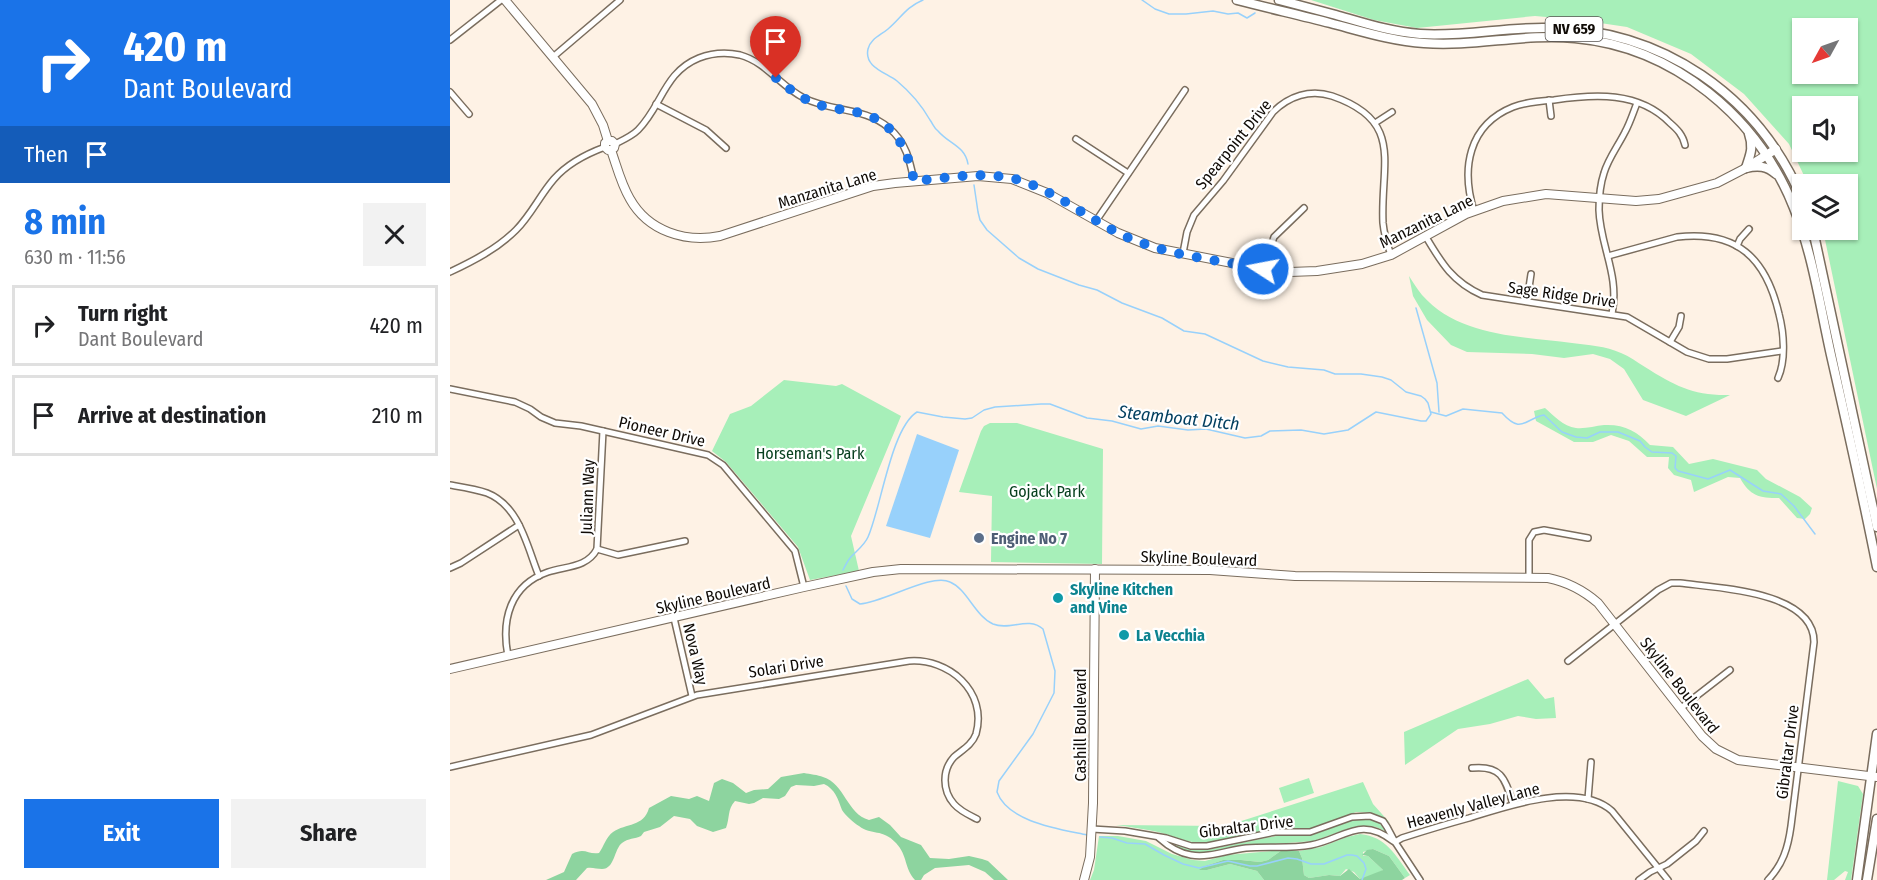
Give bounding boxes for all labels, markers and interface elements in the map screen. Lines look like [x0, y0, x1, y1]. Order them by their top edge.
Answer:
pin [750, 16, 801, 78]
road number: NV 659 [1546, 17, 1602, 41]
north arrow [1792, 18, 1858, 84]
map controls [1792, 18, 1858, 240]
text: 420 m [123, 22, 227, 72]
icon: right [24, 24, 102, 102]
icon: arrive [759, 25, 792, 58]
text: Dant Boulevard [123, 73, 292, 105]
street label: Spearpoint Drive [1191, 96, 1275, 193]
button: sound [1792, 96, 1858, 162]
icon: arrive [80, 138, 113, 171]
text: Then [24, 141, 68, 168]
street label: Manzanita Lane [776, 164, 879, 212]
button: layers [1792, 174, 1858, 240]
street label: Manzanita Lane [1376, 191, 1476, 252]
text: 8 min [24, 200, 106, 244]
button: close [363, 203, 426, 266]
position arrow [1231, 237, 1295, 301]
text: 630 m · 11:56 [24, 245, 126, 269]
street label: Sage Ridge Drive [1507, 278, 1617, 311]
text: Turn right [78, 300, 167, 327]
icon: right [27, 309, 60, 342]
text: 420 m [369, 312, 423, 339]
text: Dant Boulevard [78, 327, 203, 351]
icon: arrive [27, 399, 60, 432]
water label: Steamboat Ditch [1116, 401, 1241, 435]
text: Arrive at destination [78, 402, 266, 429]
text: 210 m [372, 402, 423, 429]
street label: Pioneer Drive [617, 412, 707, 451]
park label: Horseman's Park [756, 444, 865, 463]
street label: Juliann Way [577, 458, 598, 535]
park label: Gojack Park [1009, 482, 1086, 501]
place label: Engine No 7 [991, 529, 1067, 548]
marker: Engine No 7 [972, 531, 986, 545]
street label: Skyline Boulevard [1140, 547, 1258, 570]
street label: Skyline Boulevard [654, 573, 772, 618]
place label: Skyline Kitchen and Vine [1070, 580, 1173, 617]
marker: Skyline Kitchen and Vine [1051, 591, 1065, 605]
street label: Nova Way [679, 621, 712, 688]
place label: La Vecchia [1136, 626, 1205, 645]
marker: La Vecchia [1117, 628, 1131, 642]
street label: Skyline Boulevard [1636, 633, 1723, 737]
street label: Solari Drive [747, 651, 825, 682]
street label: Cashill Boulevard [1071, 668, 1090, 782]
street label: Gibraltar Drive [1772, 704, 1803, 800]
street label: Heavenly Valley Lane [1405, 779, 1542, 832]
button: Exit [24, 799, 219, 868]
button: Share [231, 799, 426, 868]
street label: Gibraltar Drive [1198, 811, 1294, 842]

